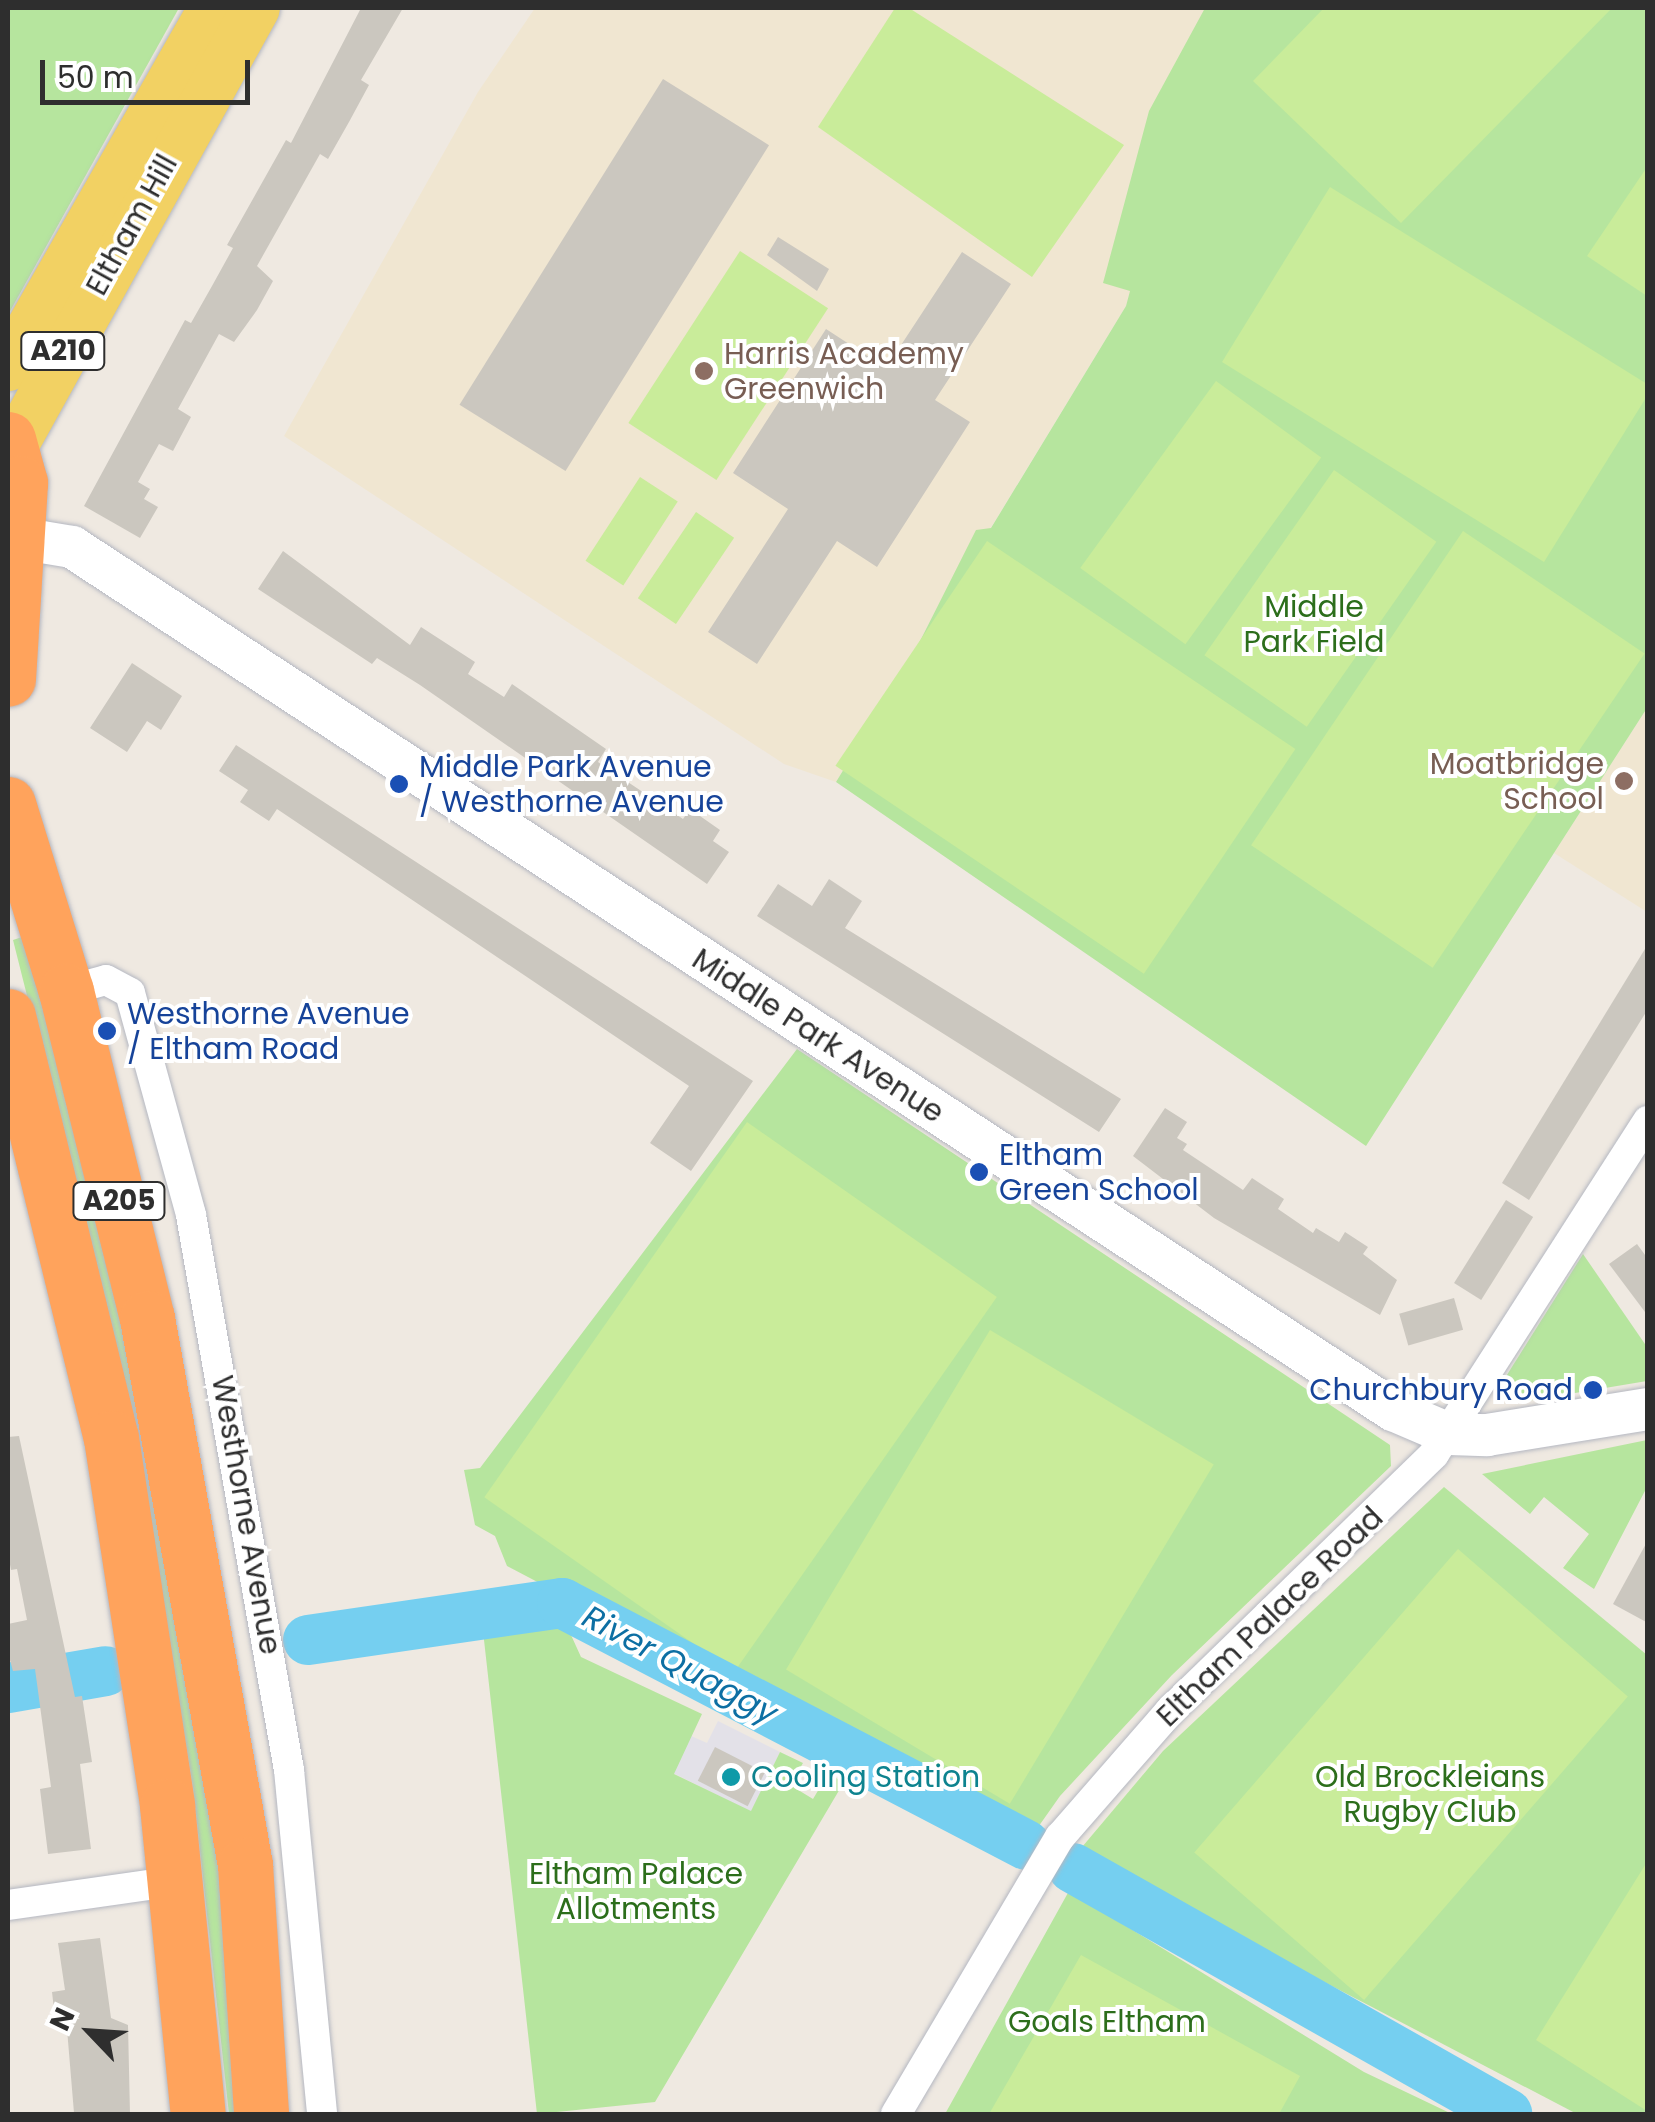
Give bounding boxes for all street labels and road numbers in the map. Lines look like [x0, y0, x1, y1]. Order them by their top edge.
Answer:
street label: Eltham Hill [79, 148, 185, 302]
road number: A210 [18, 328, 108, 374]
street label: Middle Park Avenue [685, 941, 951, 1131]
road number: A205 [72, 1178, 166, 1224]
street label: Westhorne Avenue [204, 1373, 288, 1657]
street label: Eltham Palace Road [1150, 1500, 1390, 1734]

